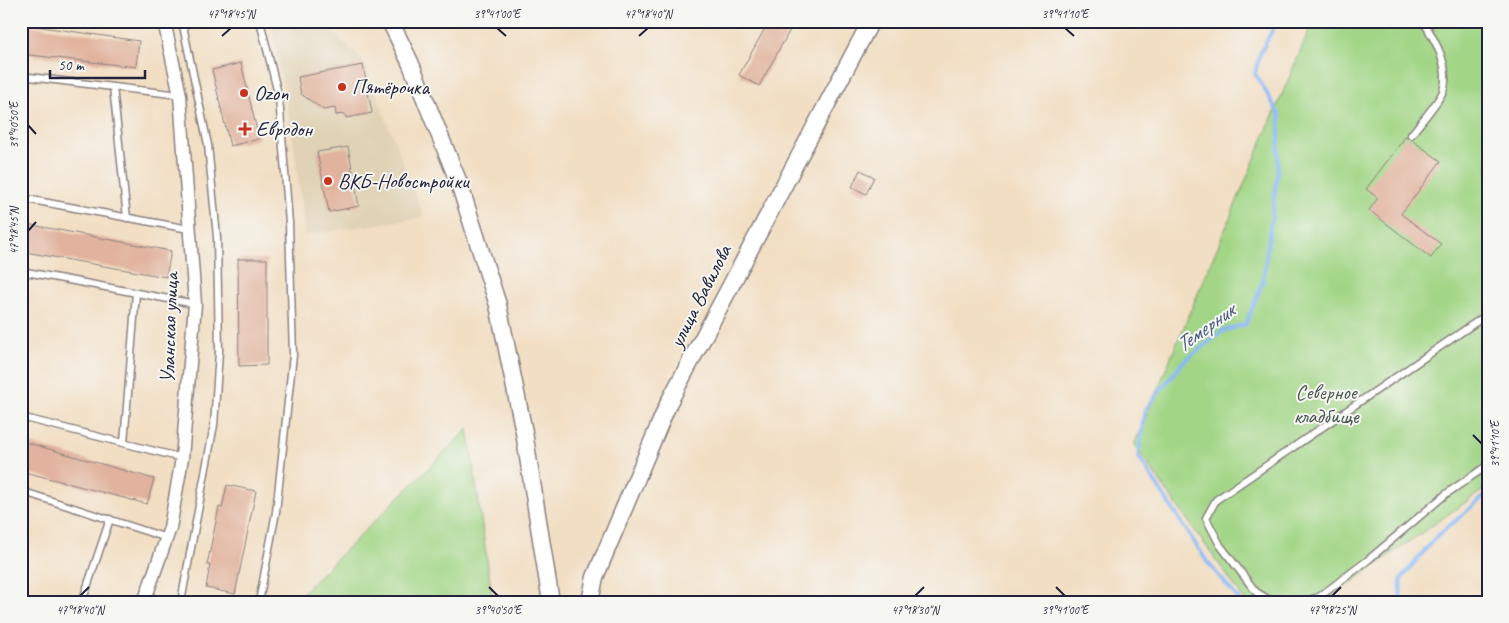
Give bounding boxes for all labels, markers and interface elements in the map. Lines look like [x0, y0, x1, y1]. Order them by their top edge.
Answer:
text: 47°18'45"N [207, 6, 256, 22]
text: 39°41'00"E [474, 6, 522, 22]
text: 47°18'40"N [624, 6, 673, 22]
text: 39°41'10"E [1042, 6, 1090, 22]
scale bar [50, 48, 145, 80]
text: 50 m [58, 56, 85, 75]
place label: Пятёрочка [352, 74, 431, 100]
place label: Ozon [254, 80, 289, 106]
marker: Пятёрочка [336, 81, 348, 93]
marker: Ozon [238, 87, 250, 99]
text: 39°40'50"E [6, 100, 22, 148]
place label: Евродон [256, 116, 313, 142]
marker: Евродон [238, 122, 252, 136]
place label: ВКБ-Новостройки [338, 168, 470, 194]
marker: ВКБ-Новостройки [322, 175, 334, 187]
text: 47°18'45"N [6, 206, 22, 255]
street label: улица Вавилова [662, 239, 738, 353]
street label: Уланская улица [154, 270, 184, 384]
water label: Темерник [1170, 295, 1243, 359]
park label: Северное кладбище [1293, 379, 1360, 429]
text: 39°41'10"E [1487, 419, 1503, 467]
text: 47°18'40"N [56, 602, 105, 618]
text: 39°40'50"E [475, 602, 523, 618]
text: 47°18'30"N [891, 602, 940, 618]
text: 39°41'00"E [1042, 602, 1090, 618]
text: 47°18'25"N [1308, 602, 1357, 618]

